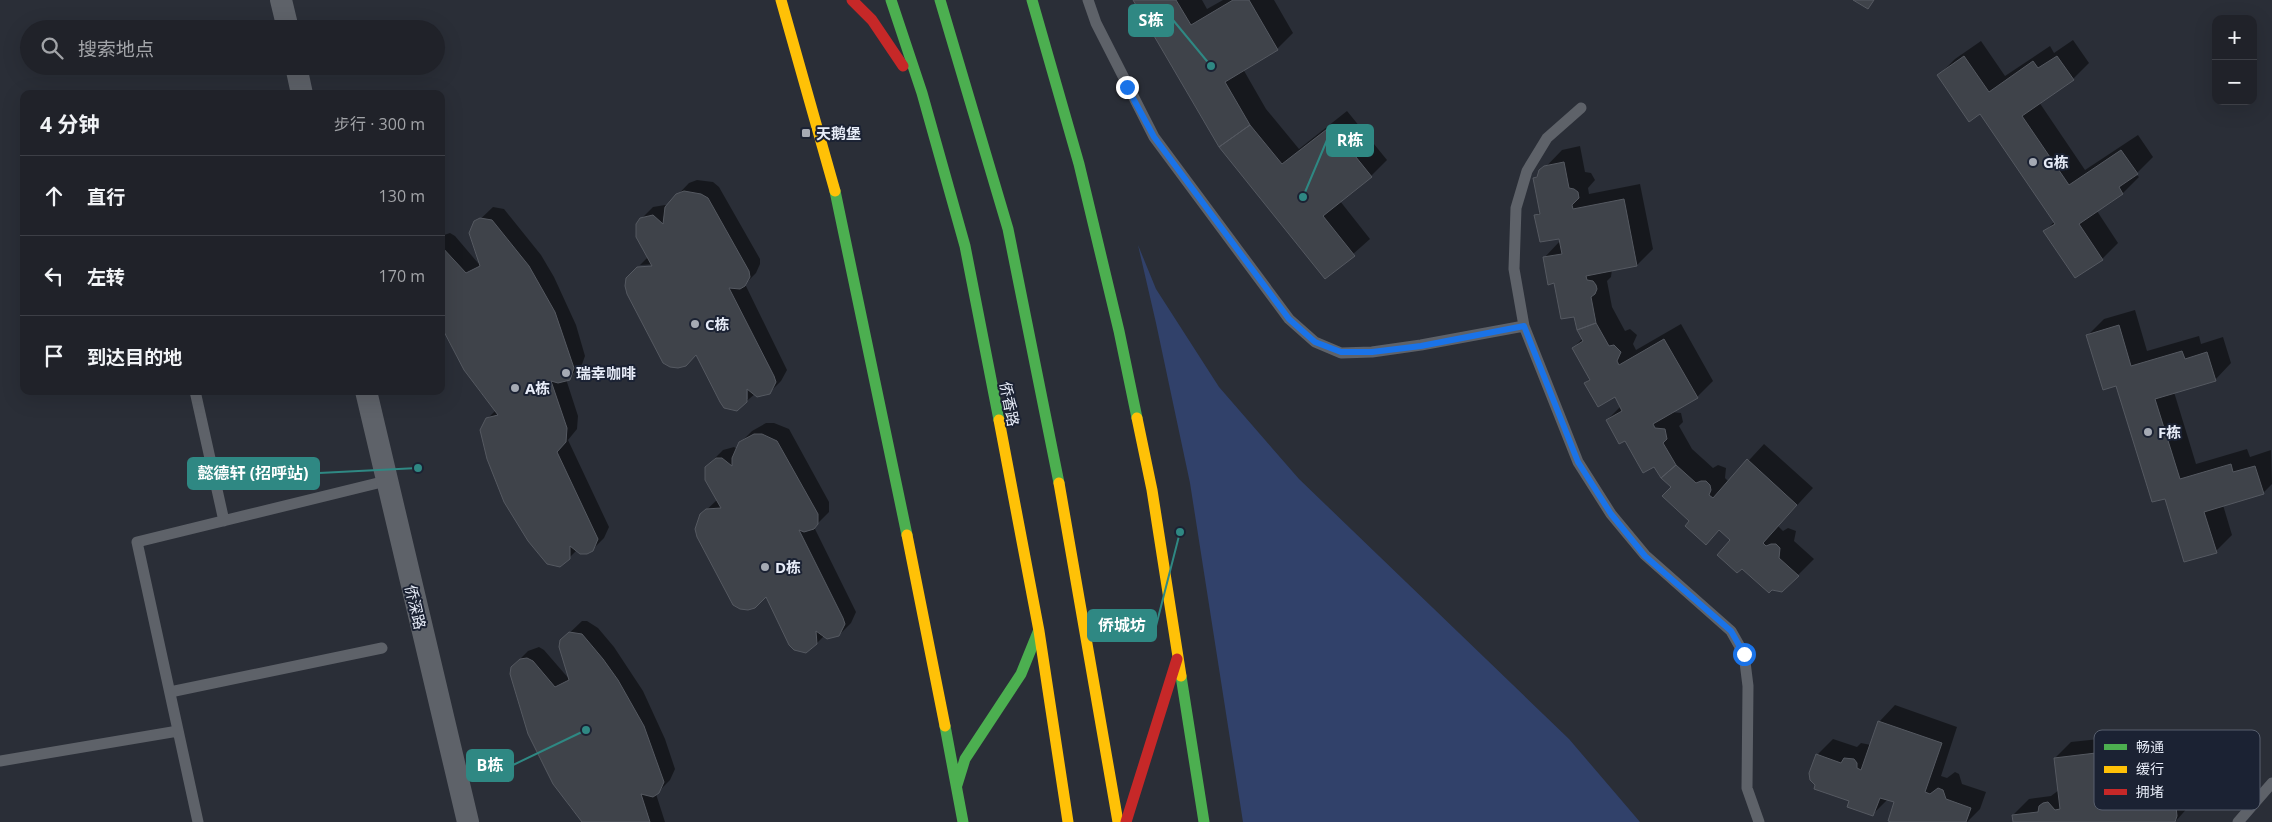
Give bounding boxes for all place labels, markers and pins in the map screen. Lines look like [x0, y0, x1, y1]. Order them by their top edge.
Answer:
callout: S栋 [1129, 5, 1173, 36]
place label: 天鹅堡 [816, 123, 861, 143]
callout: R栋 [1327, 125, 1373, 156]
marker: 天鹅堡 [800, 127, 812, 139]
place label: G栋 [2043, 152, 2069, 172]
marker: G栋 [2027, 156, 2039, 168]
place label: C栋 [705, 314, 730, 334]
marker: C栋 [689, 318, 701, 330]
place label: 瑞幸咖啡 [576, 363, 636, 383]
marker: 瑞幸咖啡 [560, 367, 572, 379]
place label: A栋 [525, 378, 550, 398]
marker: A栋 [509, 382, 521, 394]
place label: F栋 [2158, 422, 2181, 442]
marker: F栋 [2142, 426, 2154, 438]
callout: 懿德轩 (招呼站) [188, 458, 319, 489]
place label: D栋 [775, 557, 801, 577]
marker: D栋 [759, 561, 771, 573]
callout: 侨城坊 [1088, 610, 1156, 641]
callout: B栋 [467, 750, 513, 781]

